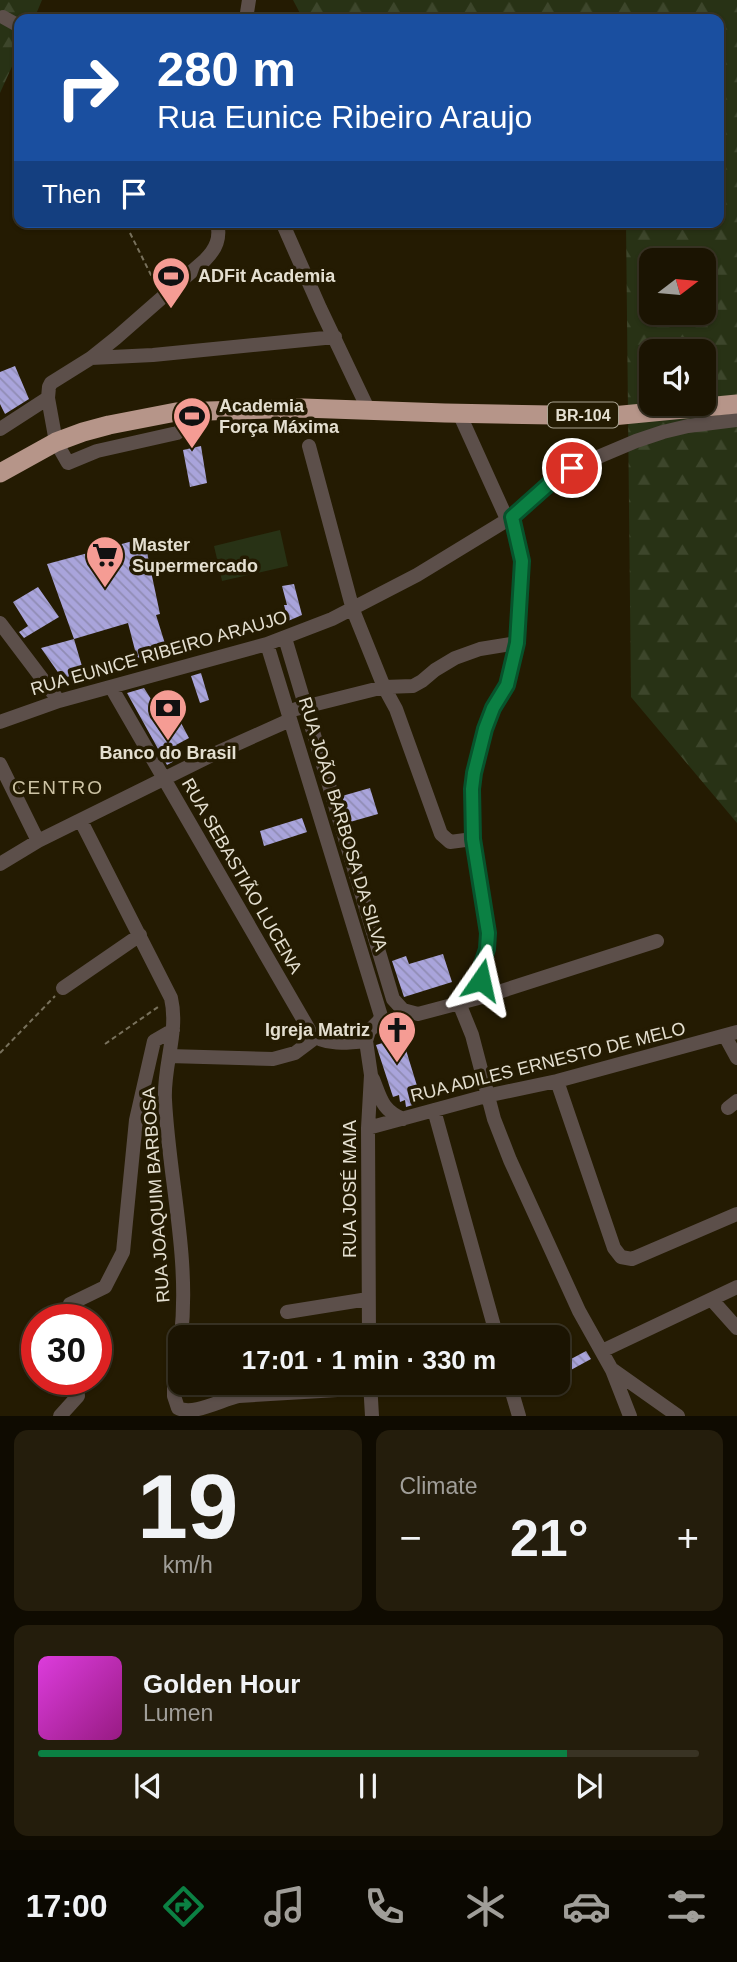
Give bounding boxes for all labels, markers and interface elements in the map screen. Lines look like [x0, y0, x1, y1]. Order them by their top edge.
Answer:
icon: right [42, 42, 133, 133]
text: 280 m [157, 42, 296, 96]
text: Rua Eunice Ribeiro Araujo [157, 99, 532, 135]
icon: arrive [115, 175, 153, 213]
text: Then [42, 179, 101, 209]
north arrow [639, 248, 716, 326]
map controls [639, 248, 716, 416]
sports icon: ADFit Academia [150, 255, 192, 310]
place label: ADFit Academia [198, 266, 336, 286]
button: sound [639, 339, 716, 416]
sports icon: Academia Força Máxima [171, 395, 213, 450]
place label: Academia Força Máxima [219, 396, 340, 437]
road number: BR-104 [548, 402, 618, 428]
pin [542, 438, 602, 498]
icon: arrive [553, 449, 591, 487]
supermarket icon: Master Supermercado [84, 534, 126, 589]
place label: Master Supermercado [132, 535, 258, 576]
street label: RUA EUNICE RIBEIRO ARAUJO [28, 607, 290, 699]
bank icon: Banco do Brasil [147, 687, 189, 742]
street label: RUA JOÃO BARBOSA DA SILVA [295, 694, 392, 953]
place label: Banco do Brasil [99, 743, 237, 763]
street label: RUA SEBASTIÃO LUCENA [178, 774, 307, 977]
district label: CENTRO [12, 777, 104, 798]
position arrow [444, 943, 518, 1017]
church icon: Igreja Matriz [376, 1009, 418, 1064]
street label: RUA ADILES ERNESTO DE MELO [408, 1018, 688, 1106]
place label: Igreja Matriz [265, 1020, 370, 1040]
street label: RUA JOAQUIM BARBOSA [138, 1087, 174, 1303]
street label: RUA JOSÉ MAIA [340, 1120, 360, 1258]
speed limit sign: 30 [21, 1304, 112, 1395]
text: 17:01 · 1 min · 330 m [242, 1345, 496, 1375]
text: 19 [137, 1456, 238, 1557]
text: Climate [400, 1473, 477, 1499]
text: 21° [510, 1509, 589, 1567]
text: − [400, 1517, 422, 1559]
text: + [677, 1517, 699, 1559]
text: km/h [163, 1552, 213, 1578]
text: Golden Hour [143, 1669, 300, 1699]
text: Lumen [143, 1700, 213, 1726]
icon: previous [129, 1767, 167, 1805]
icon: pause [349, 1767, 387, 1805]
icon: next [570, 1767, 608, 1805]
icon: directions [159, 1882, 208, 1931]
icon: music [260, 1882, 309, 1931]
icon: phone [360, 1882, 409, 1931]
icon: climate [461, 1882, 510, 1931]
icon: car [562, 1882, 611, 1931]
icon: filters [662, 1882, 711, 1931]
text: 17:00 [26, 1888, 108, 1924]

